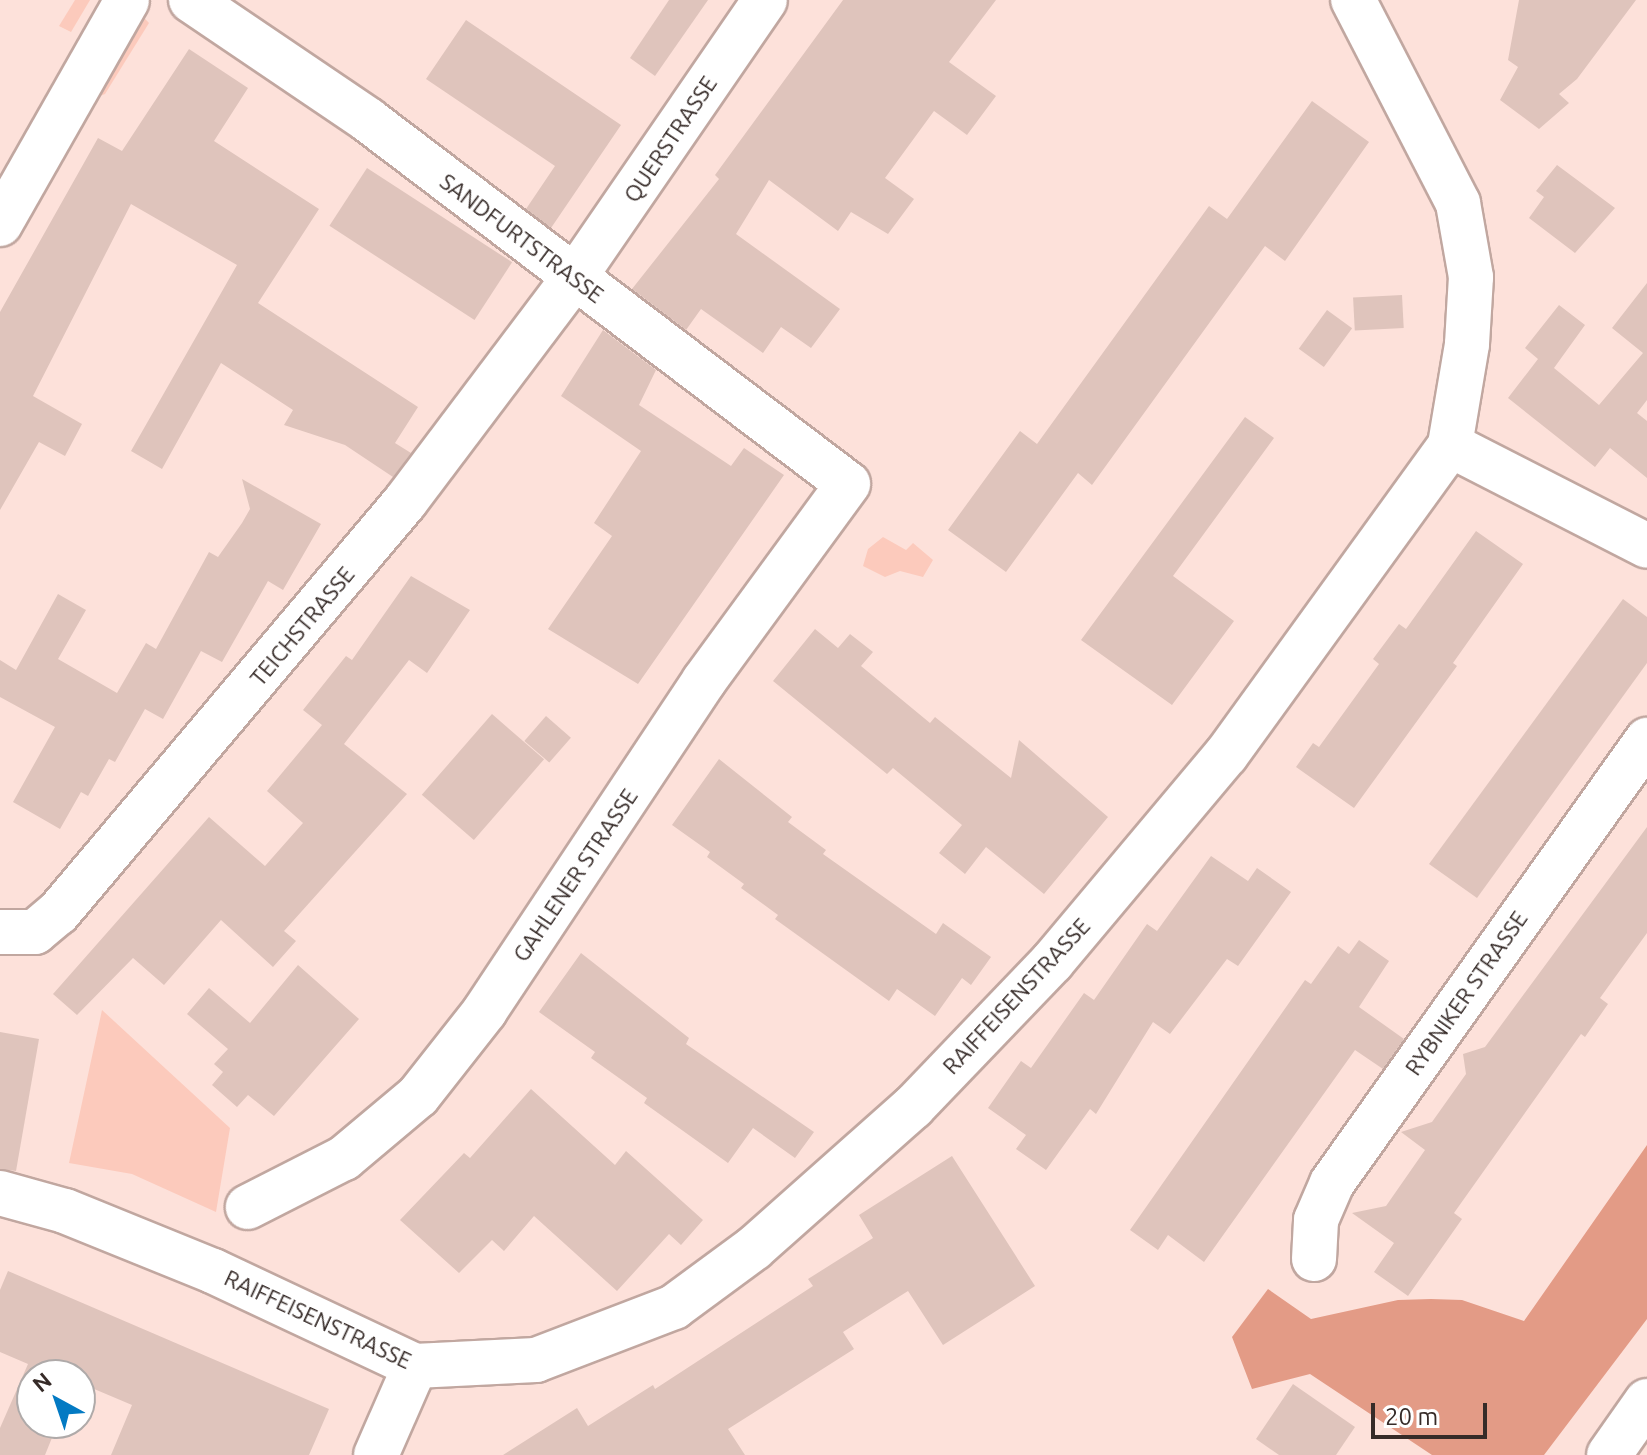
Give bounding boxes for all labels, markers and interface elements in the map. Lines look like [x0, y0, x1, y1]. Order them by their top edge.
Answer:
street label: QUERSTRASSE [618, 71, 722, 207]
street label: SANDFURTSTRASSE [435, 168, 609, 308]
street label: TEICHSTRASSE [245, 561, 359, 691]
street label: GAHLENER STRASSE [507, 784, 643, 966]
street label: RYBNIKER STRASSE [1400, 906, 1532, 1080]
street label: RAIFFEISENSTRASSE [937, 913, 1095, 1079]
street label: RAIFFEISENSTRASSE [220, 1264, 416, 1374]
north arrow [16, 1359, 96, 1439]
text: N [27, 1367, 56, 1397]
scale bar [1375, 1387, 1491, 1437]
text: 20 m [1385, 1403, 1438, 1430]

